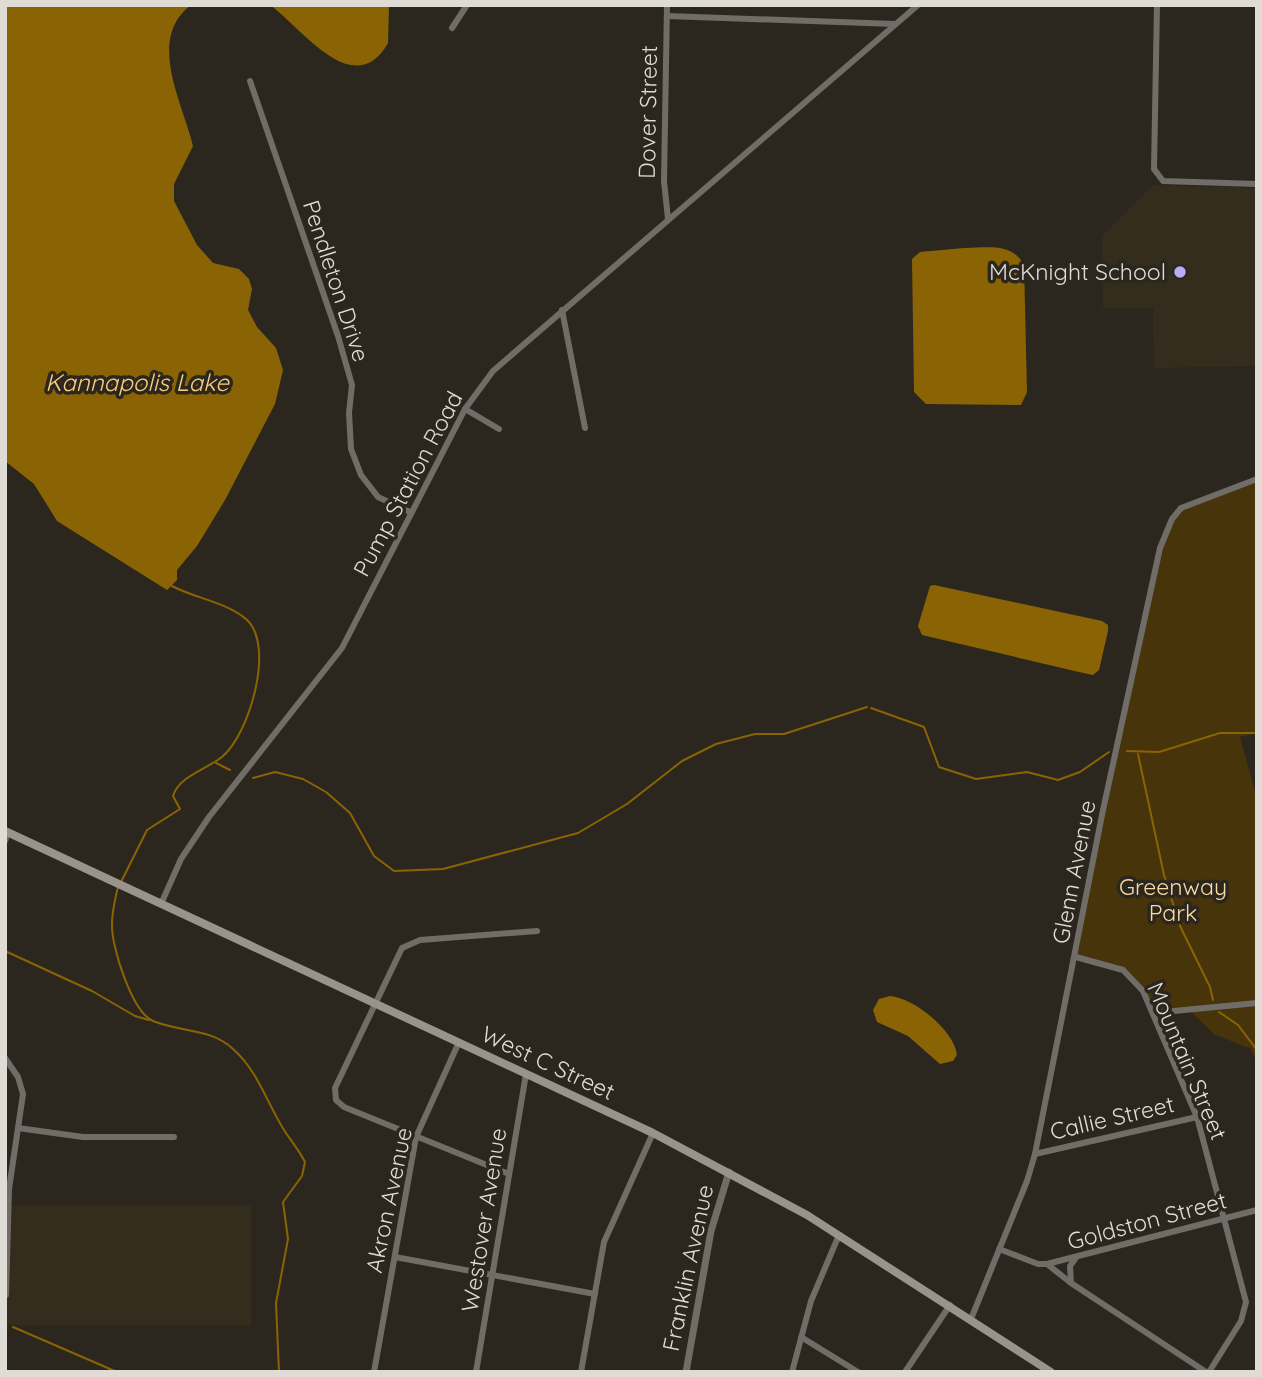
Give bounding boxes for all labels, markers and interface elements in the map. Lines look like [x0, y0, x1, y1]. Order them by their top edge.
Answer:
street label: Dover Street [632, 45, 663, 179]
street label: Pendleton Drive [297, 196, 376, 365]
place label: McKnight School [989, 257, 1166, 286]
marker: McKnight School [1172, 264, 1188, 280]
water label: Kannapolis Lake [45, 367, 230, 397]
street label: Pump Station Road [346, 386, 469, 581]
street label: Glenn Avenue [1045, 798, 1102, 946]
park label: Greenway Park [1119, 872, 1227, 927]
street label: Mountain Street [1141, 978, 1234, 1144]
street label: West C Street [477, 1019, 620, 1106]
street label: Callie Street [1047, 1089, 1177, 1146]
street label: Akron Avenue [359, 1125, 418, 1275]
street label: Westover Avenue [455, 1126, 512, 1314]
street label: Franklin Avenue [656, 1182, 719, 1354]
street label: Goldston Street [1064, 1185, 1230, 1256]

